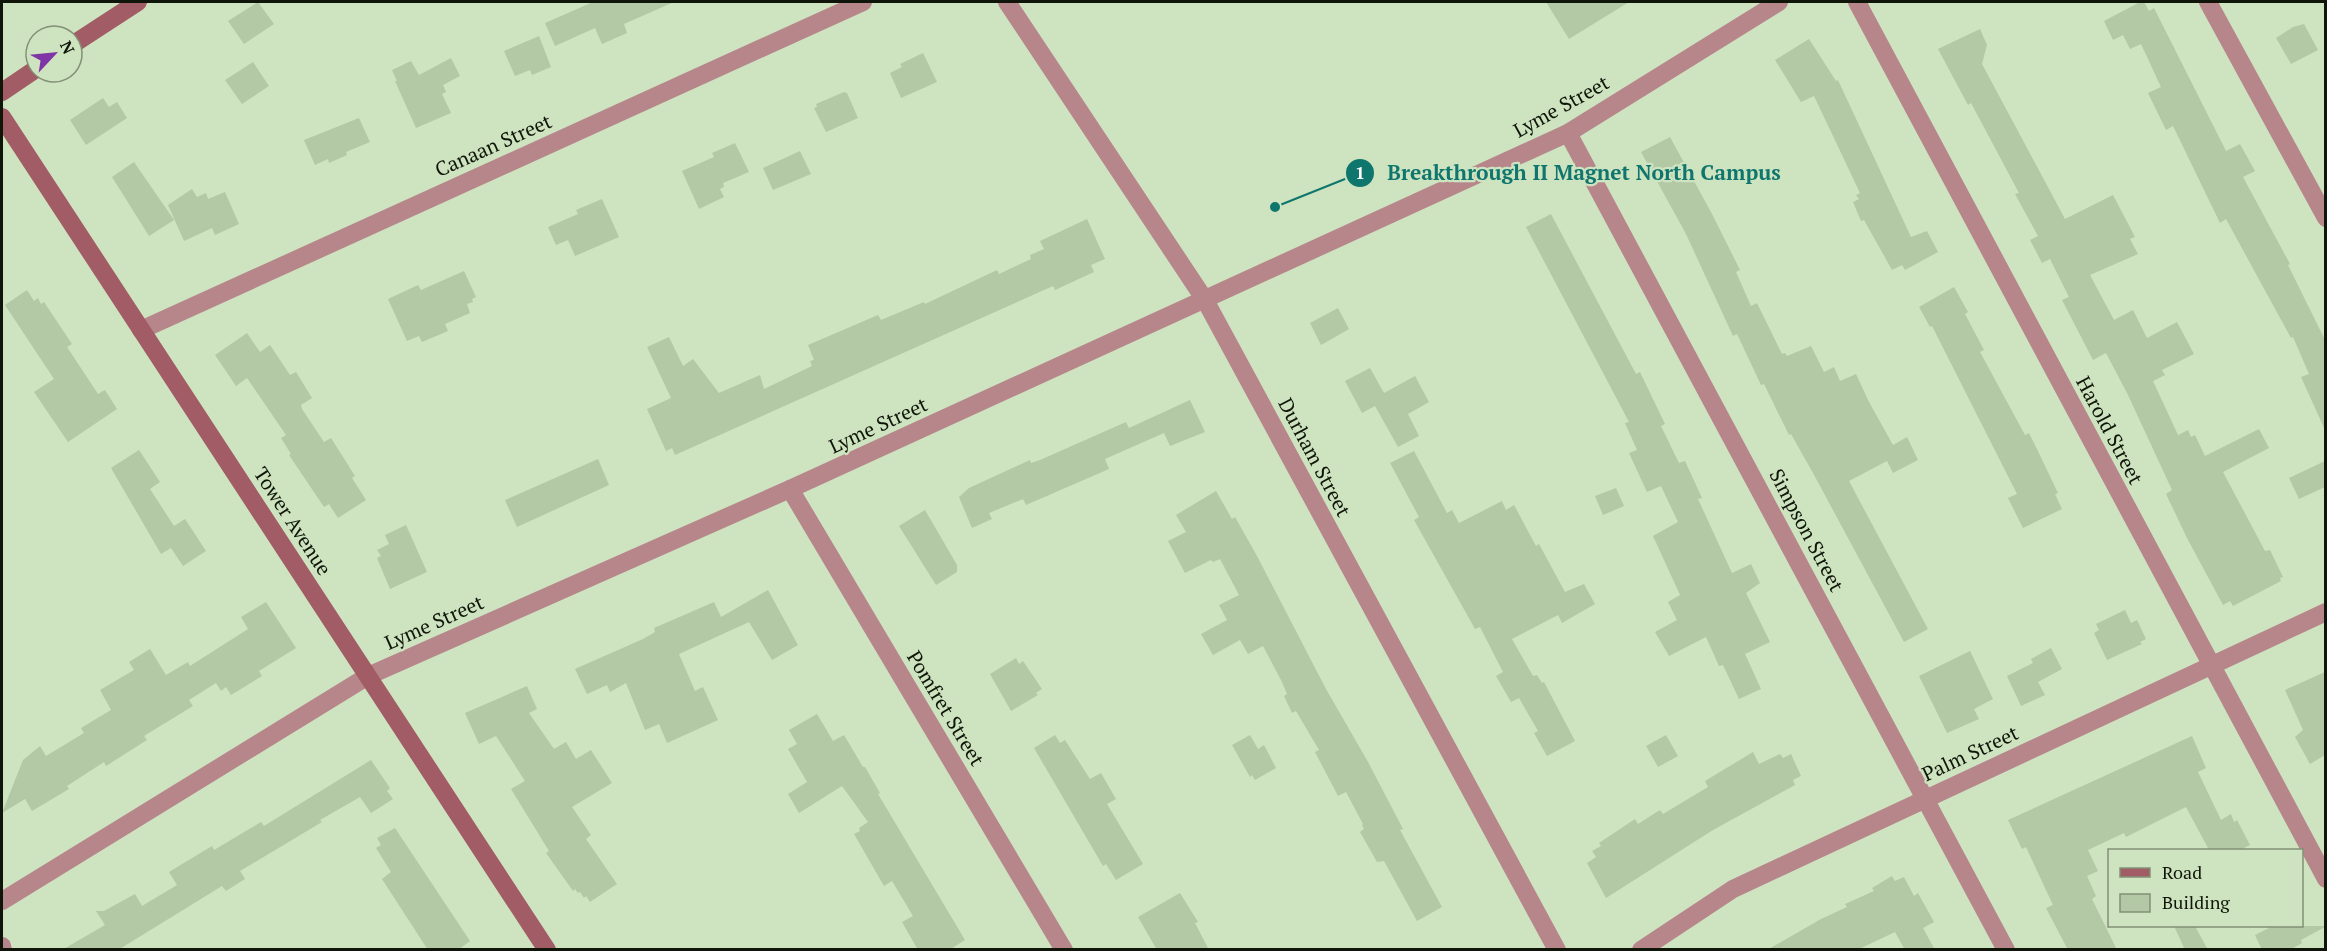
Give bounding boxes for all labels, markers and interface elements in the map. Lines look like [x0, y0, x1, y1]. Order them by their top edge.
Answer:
north arrow [24, 24, 84, 84]
text: N [55, 37, 80, 58]
street label: Lyme Street [1508, 68, 1614, 143]
street label: Canaan Street [430, 107, 556, 183]
callout: Breakthrough II Magnet North Campus [1345, 153, 1792, 192]
text: Breakthrough II Magnet North Campus [1387, 158, 1781, 186]
text: 1 [1355, 160, 1365, 184]
street label: Harold Street [2070, 371, 2150, 489]
street label: Lyme Street [824, 390, 932, 460]
street label: Durham Street [1272, 393, 1358, 522]
street label: Tower Avenue [248, 462, 338, 580]
street label: Simpson Street [1763, 464, 1851, 597]
street label: Lyme Street [380, 588, 488, 656]
street label: Pomfret Street [901, 645, 991, 771]
street label: Palm Street [1917, 719, 2023, 787]
legend [2108, 849, 2303, 927]
text: Road [2162, 860, 2202, 884]
text: Building [2162, 890, 2230, 914]

